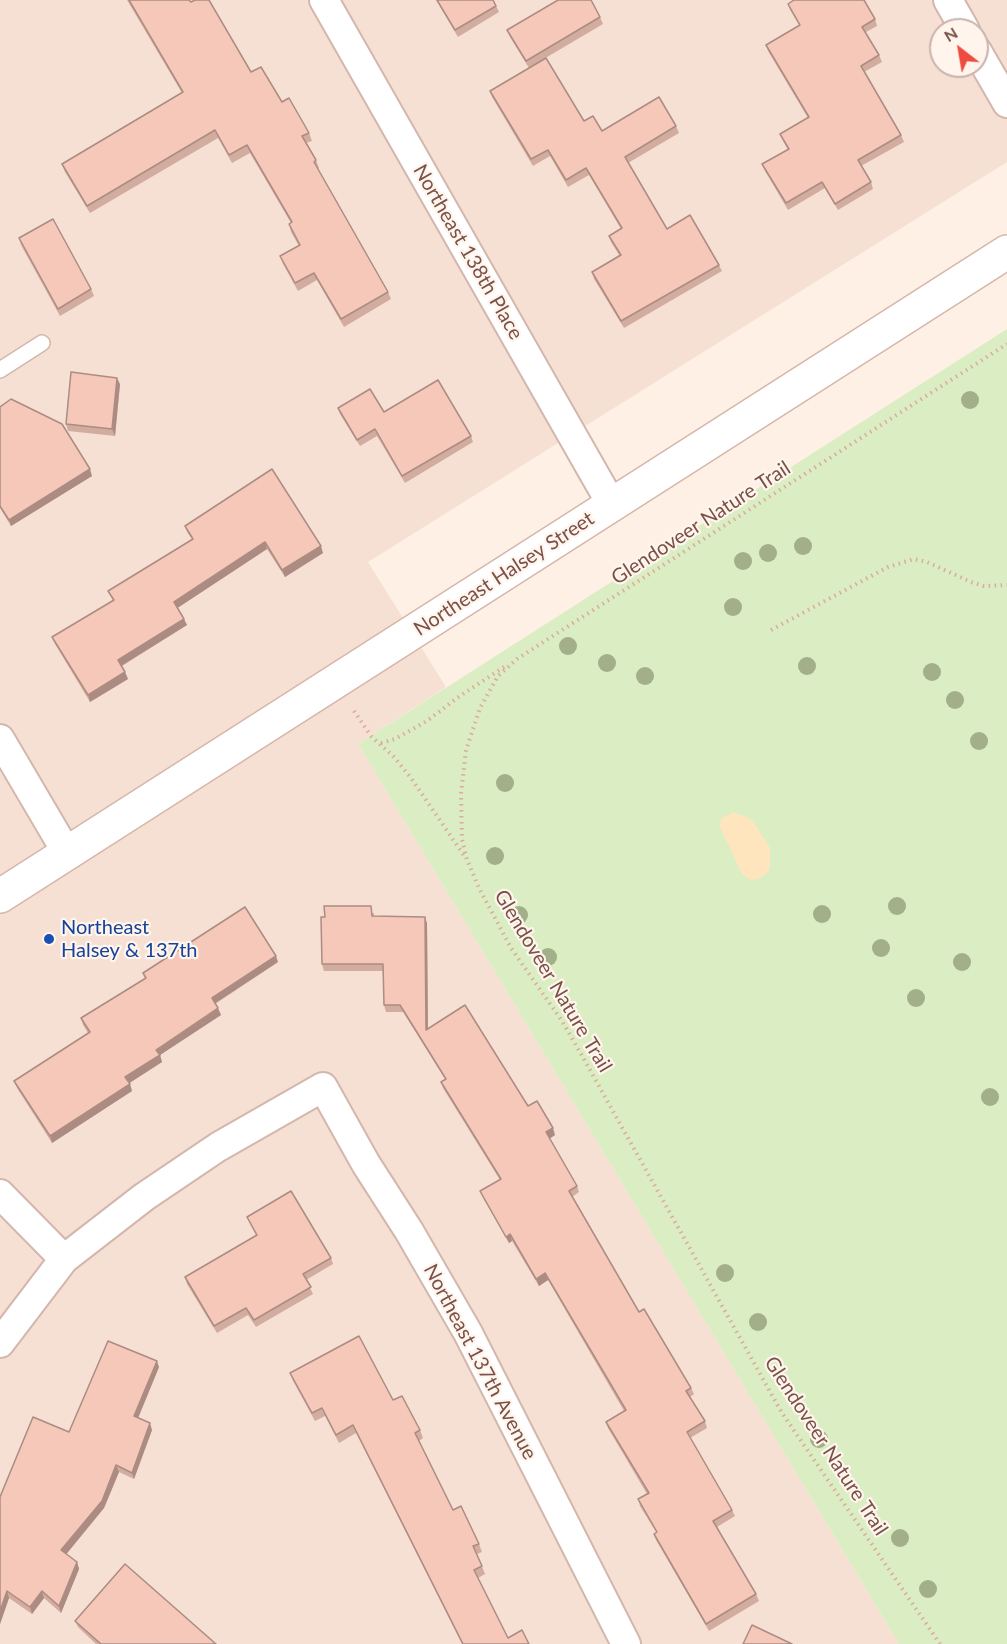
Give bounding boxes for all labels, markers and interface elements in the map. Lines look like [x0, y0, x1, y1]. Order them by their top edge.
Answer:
north arrow [929, 18, 989, 78]
text: N [940, 23, 961, 45]
street label: Northeast 138th Place [408, 160, 528, 344]
street label: Glendoveer Nature Trail [607, 456, 795, 590]
street label: Northeast Halsey Street [409, 507, 599, 641]
street label: Glendoveer Nature Trail [489, 885, 617, 1077]
place label: Northeast Halsey & 137th [61, 916, 198, 963]
marker: Northeast Halsey & 137th [42, 932, 56, 946]
street label: Northeast 137th Avenue [418, 1260, 542, 1464]
street label: Glendoveer Nature Trail [759, 1352, 893, 1540]

